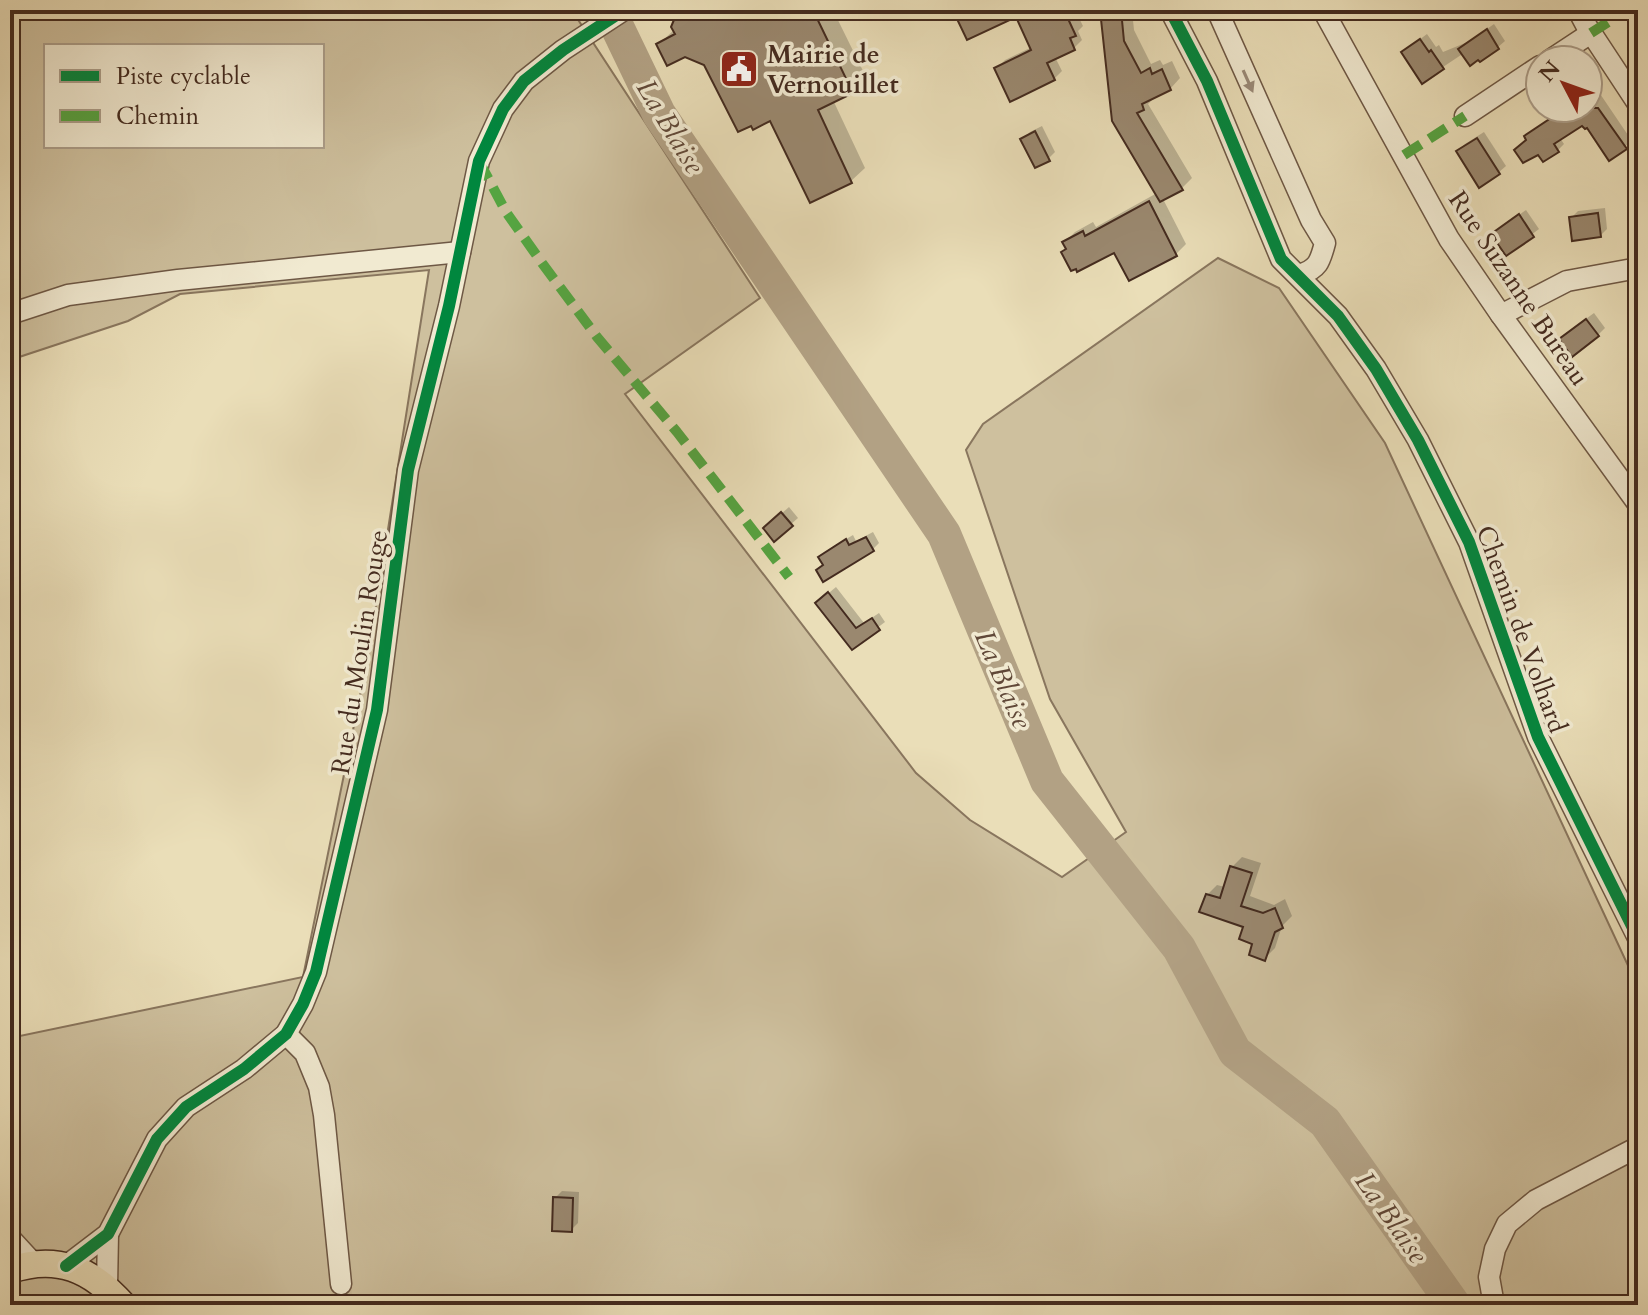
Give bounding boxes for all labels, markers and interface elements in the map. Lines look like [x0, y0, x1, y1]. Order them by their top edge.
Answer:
place label: Mairie de Vernouillet [767, 37, 899, 102]
legend [44, 44, 324, 148]
north arrow [1524, 44, 1604, 124]
public building icon: Mairie de Vernouillet [718, 48, 760, 90]
text: N [1532, 54, 1567, 89]
text: Piste cyclable [116, 60, 251, 93]
one-way arrow [1242, 69, 1255, 93]
water label: La Blaise [627, 72, 713, 181]
text: Chemin [116, 100, 199, 133]
street label: Rue Suzanne Bureau [1440, 184, 1597, 393]
street label: Chemin de Volhard [1468, 521, 1575, 738]
street label: Rue du Moulin Rouge [323, 527, 396, 777]
water label: La Blaise [965, 624, 1041, 735]
water label: La Blaise [1346, 1164, 1437, 1271]

